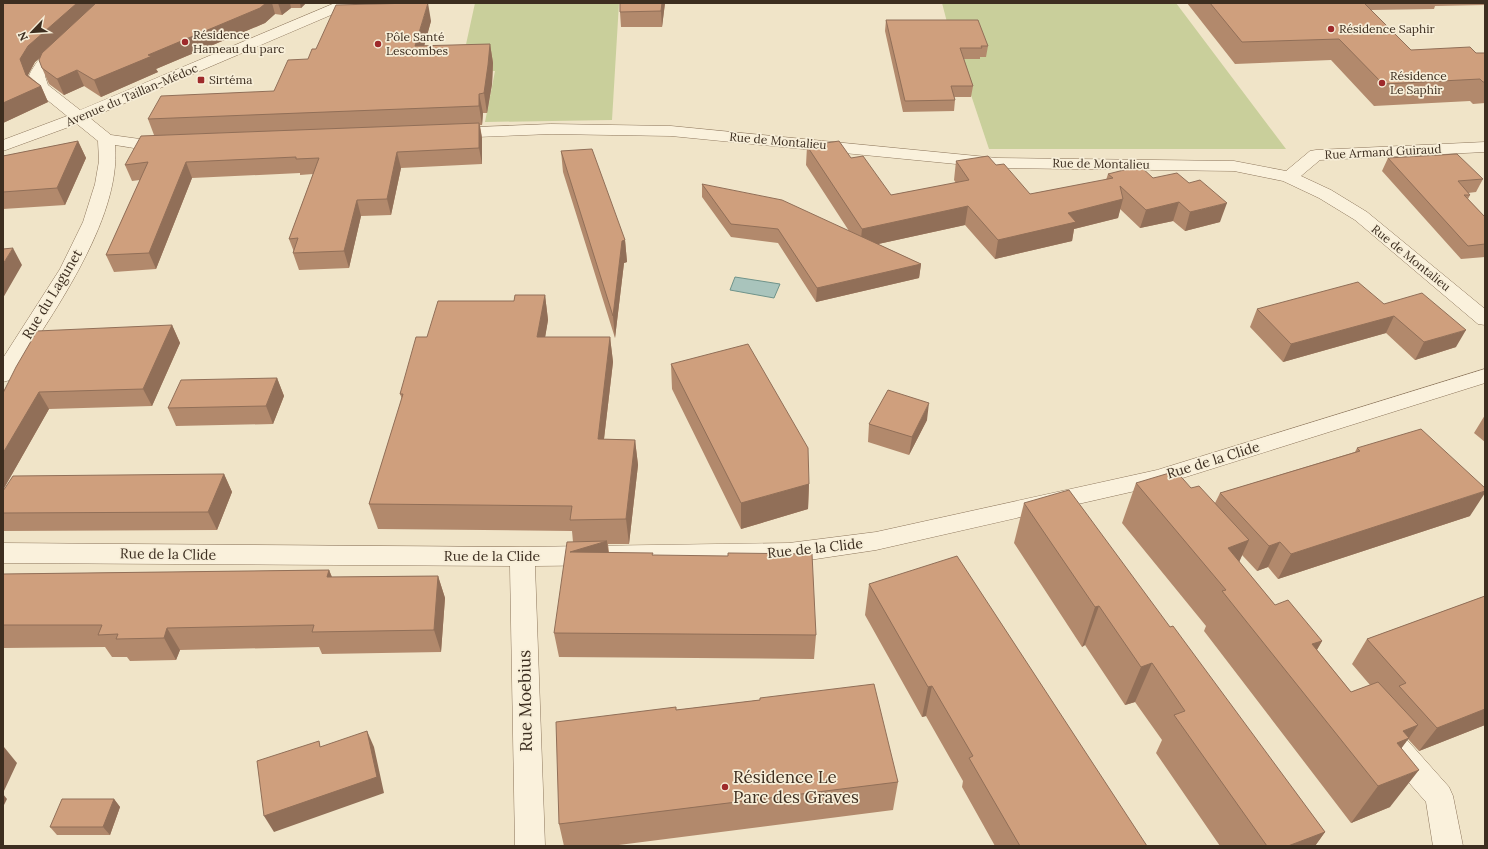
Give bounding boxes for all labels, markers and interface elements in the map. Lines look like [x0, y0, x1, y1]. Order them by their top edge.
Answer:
north arrow [12, 12, 52, 52]
place label: Résidence Saphir [1339, 21, 1436, 36]
marker: Résidence Saphir [1326, 24, 1336, 34]
place label: Résidence Hameau du parc [193, 27, 284, 56]
text: N [15, 29, 31, 43]
place label: Pôle Santé Lescombes [386, 29, 449, 58]
marker: Résidence Hameau du parc [180, 37, 190, 47]
marker: Pôle Santé Lescombes [373, 39, 383, 49]
street label: Avenue du Taillan-Médoc [63, 60, 200, 130]
place label: Résidence Le Saphir [1390, 68, 1447, 97]
place label: Sirtéma [209, 72, 252, 87]
marker: Sirtéma [196, 75, 206, 85]
marker: Résidence Le Saphir [1377, 78, 1387, 88]
street label: Rue de Montalieu [729, 129, 827, 152]
street label: Rue Armand Guiraud [1324, 141, 1442, 162]
street label: Rue de Montalieu [1052, 155, 1150, 172]
street label: Rue de Montalieu [1369, 221, 1454, 294]
street label: Rue du Lagunet [18, 245, 86, 342]
street label: Rue de la Clide [1164, 437, 1262, 483]
street label: Rue de la Clide [766, 534, 864, 562]
street label: Rue de la Clide [120, 544, 217, 564]
street label: Rue de la Clide [444, 547, 541, 565]
street label: Rue Moebius [513, 650, 537, 752]
place label: Résidence Le Parc des Graves [733, 766, 859, 808]
marker: Résidence Le Parc des Graves [720, 782, 730, 792]

